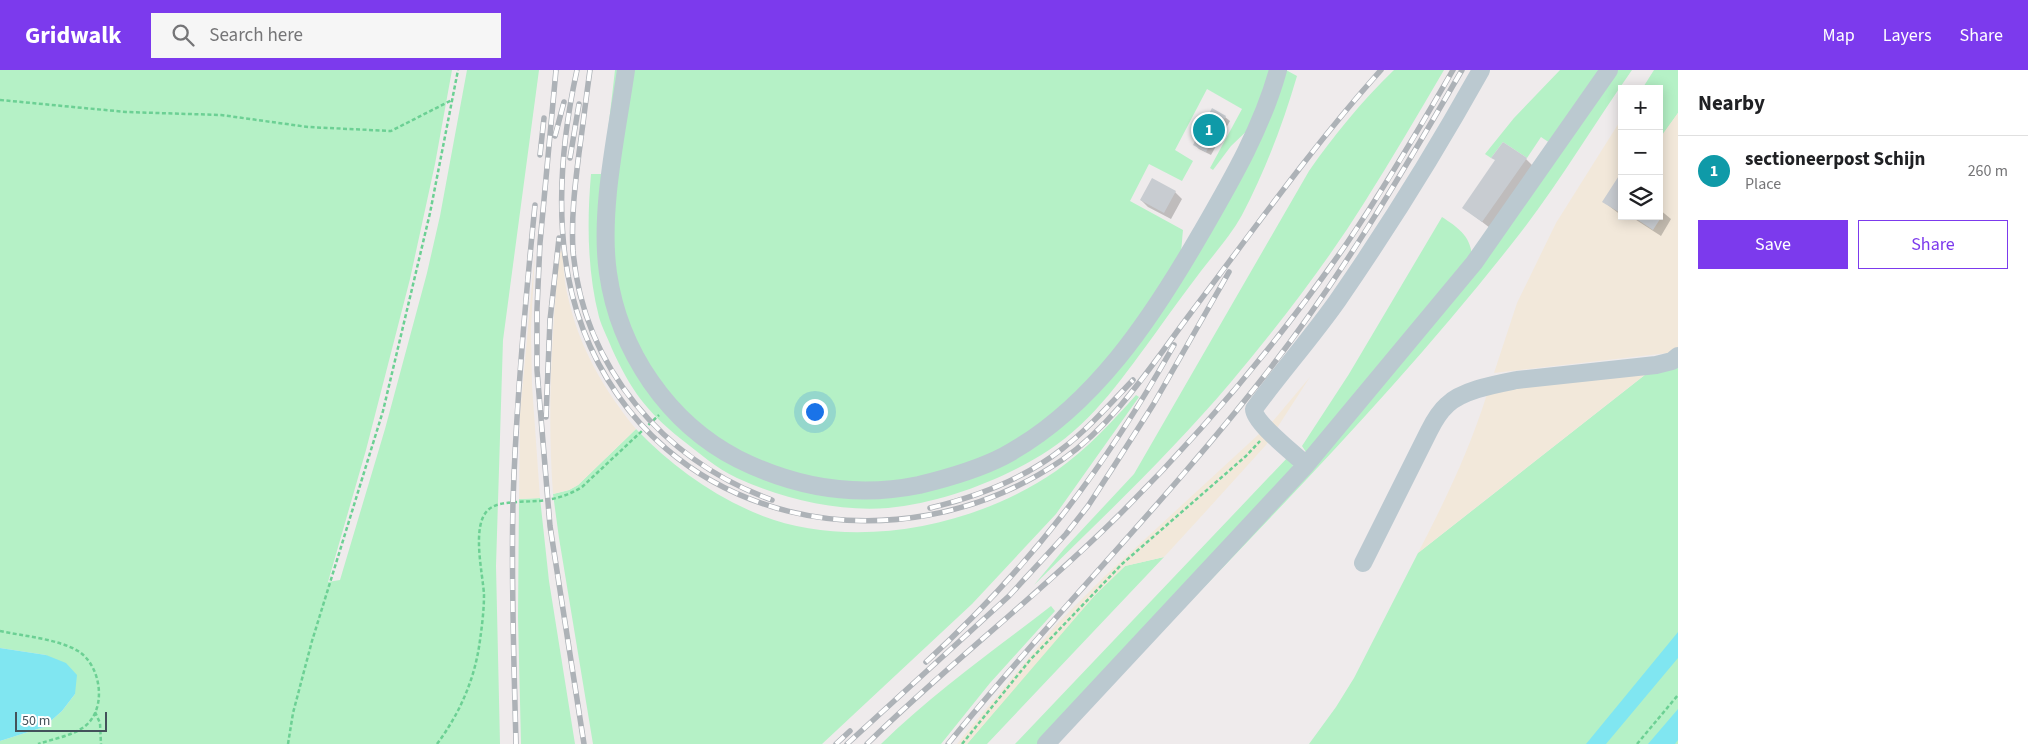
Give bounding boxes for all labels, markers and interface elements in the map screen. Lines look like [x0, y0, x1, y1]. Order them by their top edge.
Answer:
search box [151, 13, 501, 58]
text: Gridwalk [25, 18, 121, 53]
icon: search [169, 21, 197, 49]
text: Search here [209, 22, 303, 49]
text: Map [1823, 23, 1855, 48]
text: Layers [1883, 23, 1932, 48]
text: Share [1960, 23, 2003, 48]
map controls [1618, 85, 1663, 220]
button: + [1618, 85, 1663, 130]
text: Nearby [1698, 88, 1765, 118]
pin: 1 [1193, 111, 1225, 149]
button: − [1618, 130, 1663, 175]
text: sectioneerpost Schijn [1745, 146, 1925, 173]
text: 1 [1710, 160, 1718, 182]
text: 260 m [1968, 160, 2008, 182]
text: Place [1745, 173, 1781, 195]
button: layers [1618, 175, 1663, 220]
button: Save [1698, 220, 1848, 269]
button: Share [1858, 220, 2008, 269]
your location [802, 399, 828, 425]
scale bar [15, 709, 108, 732]
text: 50 m [22, 711, 50, 731]

